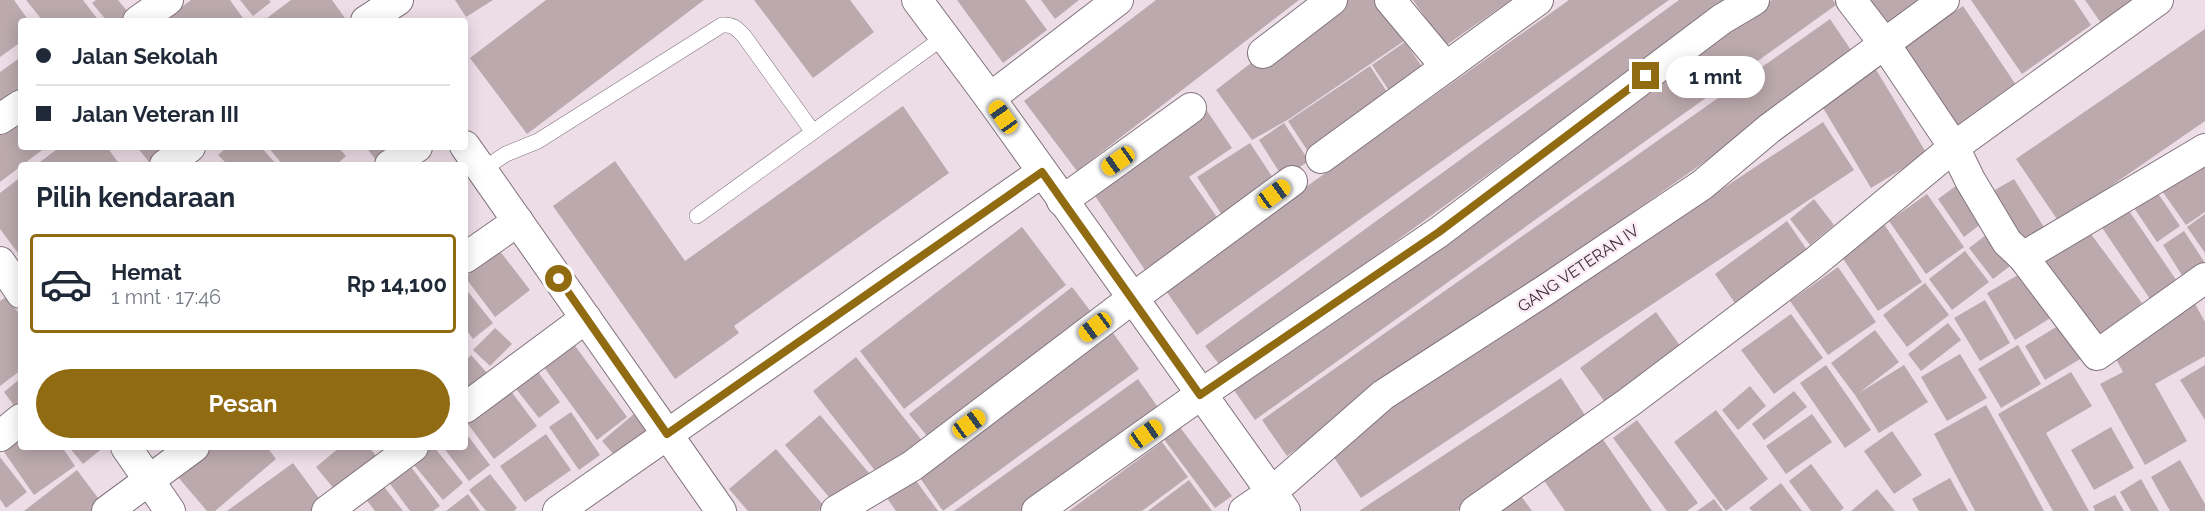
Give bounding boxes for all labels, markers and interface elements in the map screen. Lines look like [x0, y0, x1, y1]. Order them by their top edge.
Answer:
text: Jalan Sekolah [72, 43, 218, 69]
callout: 1 mnt [1667, 55, 1766, 97]
route end [1632, 62, 1659, 89]
text: 1 mnt [1689, 65, 1742, 89]
car [985, 97, 1021, 137]
text: Jalan Veteran III [72, 101, 239, 127]
car [1098, 143, 1138, 179]
car [1254, 176, 1294, 212]
text: Pilih kendaraan [36, 182, 235, 213]
street label: GANG VETERAN IV [1514, 221, 1643, 316]
icon: car [39, 257, 93, 311]
text: Hemat [111, 259, 182, 285]
route start [545, 265, 572, 292]
text: Rp 14,100 [347, 271, 447, 297]
text: 1 mnt · 17:46 [111, 285, 221, 309]
car [1075, 309, 1115, 345]
button: Pesan [36, 369, 450, 438]
car [949, 406, 989, 442]
car [1126, 416, 1166, 452]

